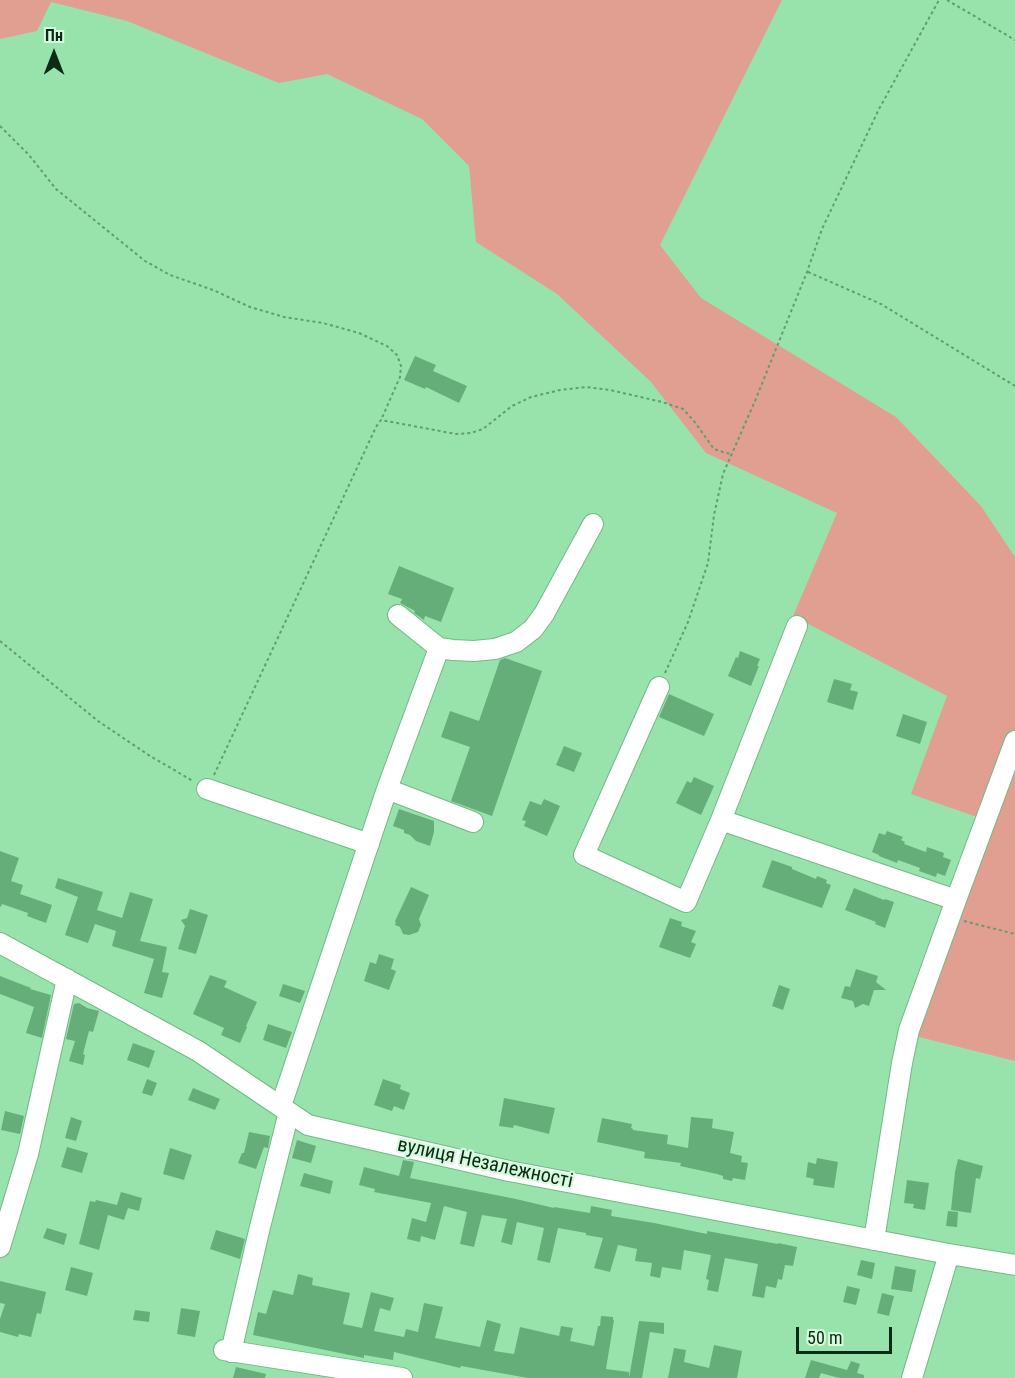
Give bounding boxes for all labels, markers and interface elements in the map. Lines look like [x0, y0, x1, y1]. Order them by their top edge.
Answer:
north arrow [24, 24, 84, 84]
text: Пн [45, 26, 63, 45]
street label: вулиця Незалежності [395, 1134, 575, 1194]
scale bar [799, 1315, 895, 1353]
text: 50 m [807, 1327, 842, 1348]

